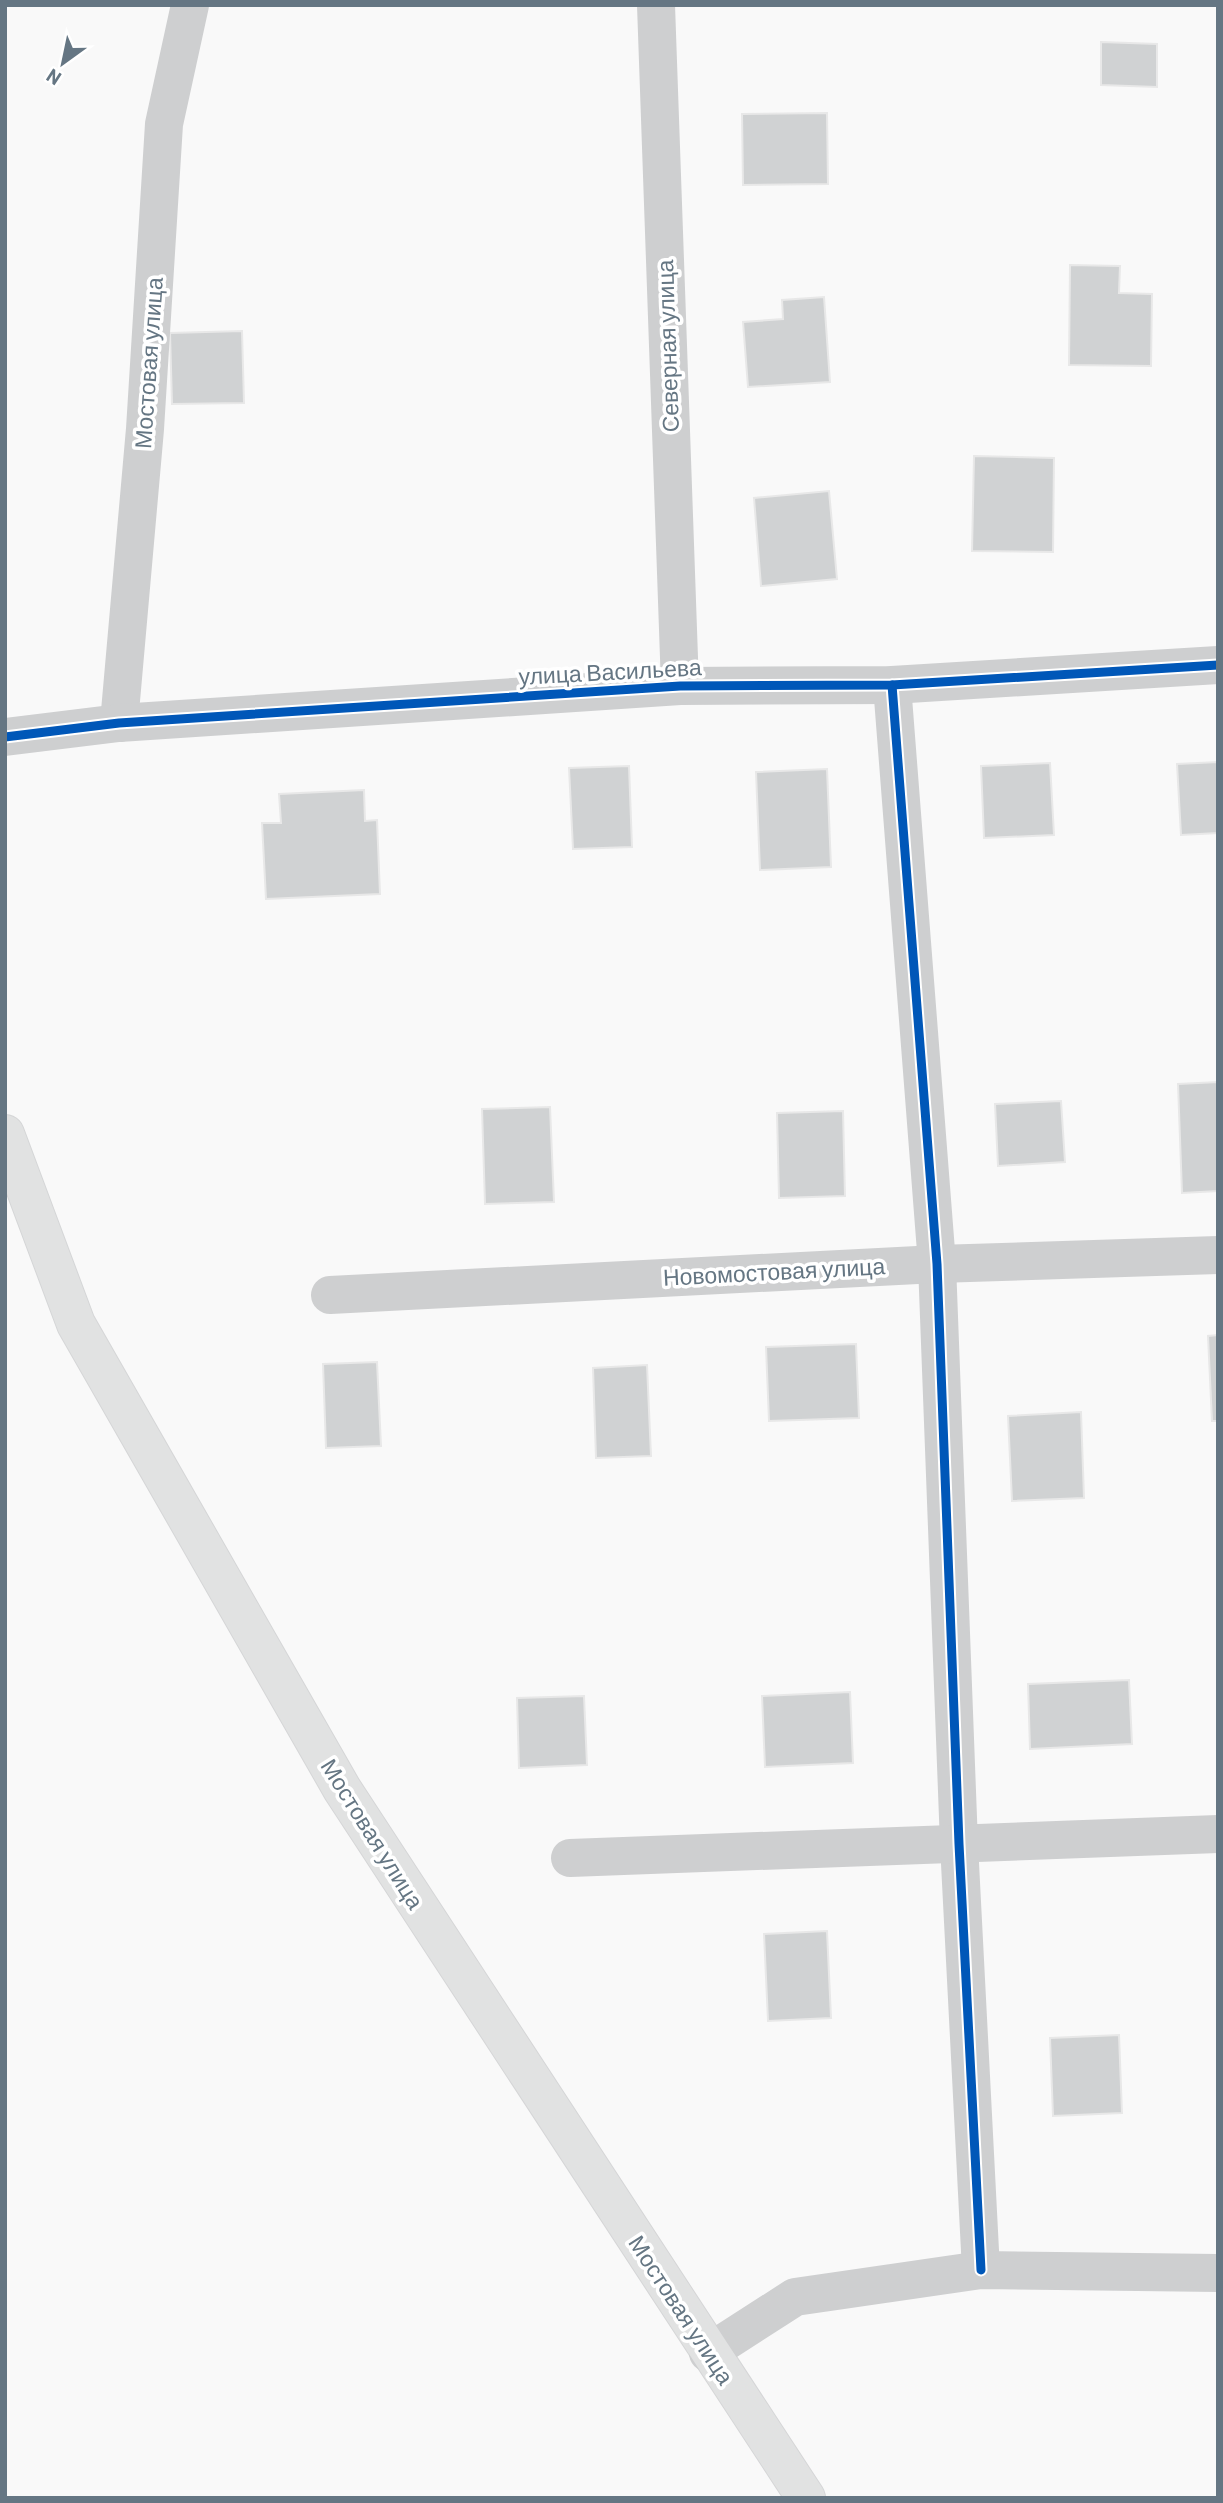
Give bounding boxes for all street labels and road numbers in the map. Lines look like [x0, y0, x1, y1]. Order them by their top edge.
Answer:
street label: Северная улица [650, 259, 684, 433]
street label: Мостовая улица [128, 276, 168, 450]
street label: улица Васильева [518, 652, 702, 690]
street label: Новомостовая улица [662, 1251, 886, 1291]
street label: Мостовая улица [315, 1753, 430, 1914]
street label: Мостовая улица [623, 2230, 740, 2389]

